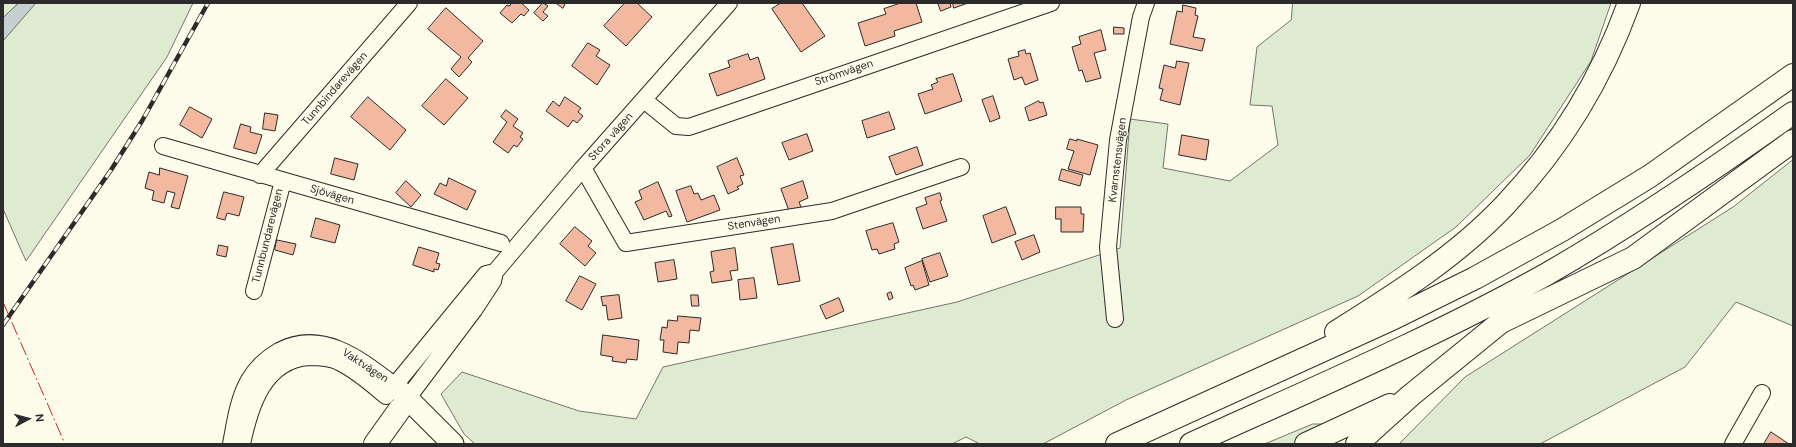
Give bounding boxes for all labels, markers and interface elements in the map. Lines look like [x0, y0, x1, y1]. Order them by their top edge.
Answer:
street label: Tunnbindarevägen [299, 50, 371, 128]
street label: Strömvägen [813, 57, 875, 89]
street label: Stora vägen [586, 110, 636, 164]
street label: Kvarnstensvägen [1106, 117, 1130, 203]
street label: Sjövägen [308, 182, 356, 208]
street label: Tunnbundarevägen [250, 187, 286, 285]
street label: Stenvägen [727, 212, 781, 234]
street label: Vaktvägen [339, 346, 391, 386]
north arrow [8, 399, 48, 439]
text: N [33, 413, 47, 422]

